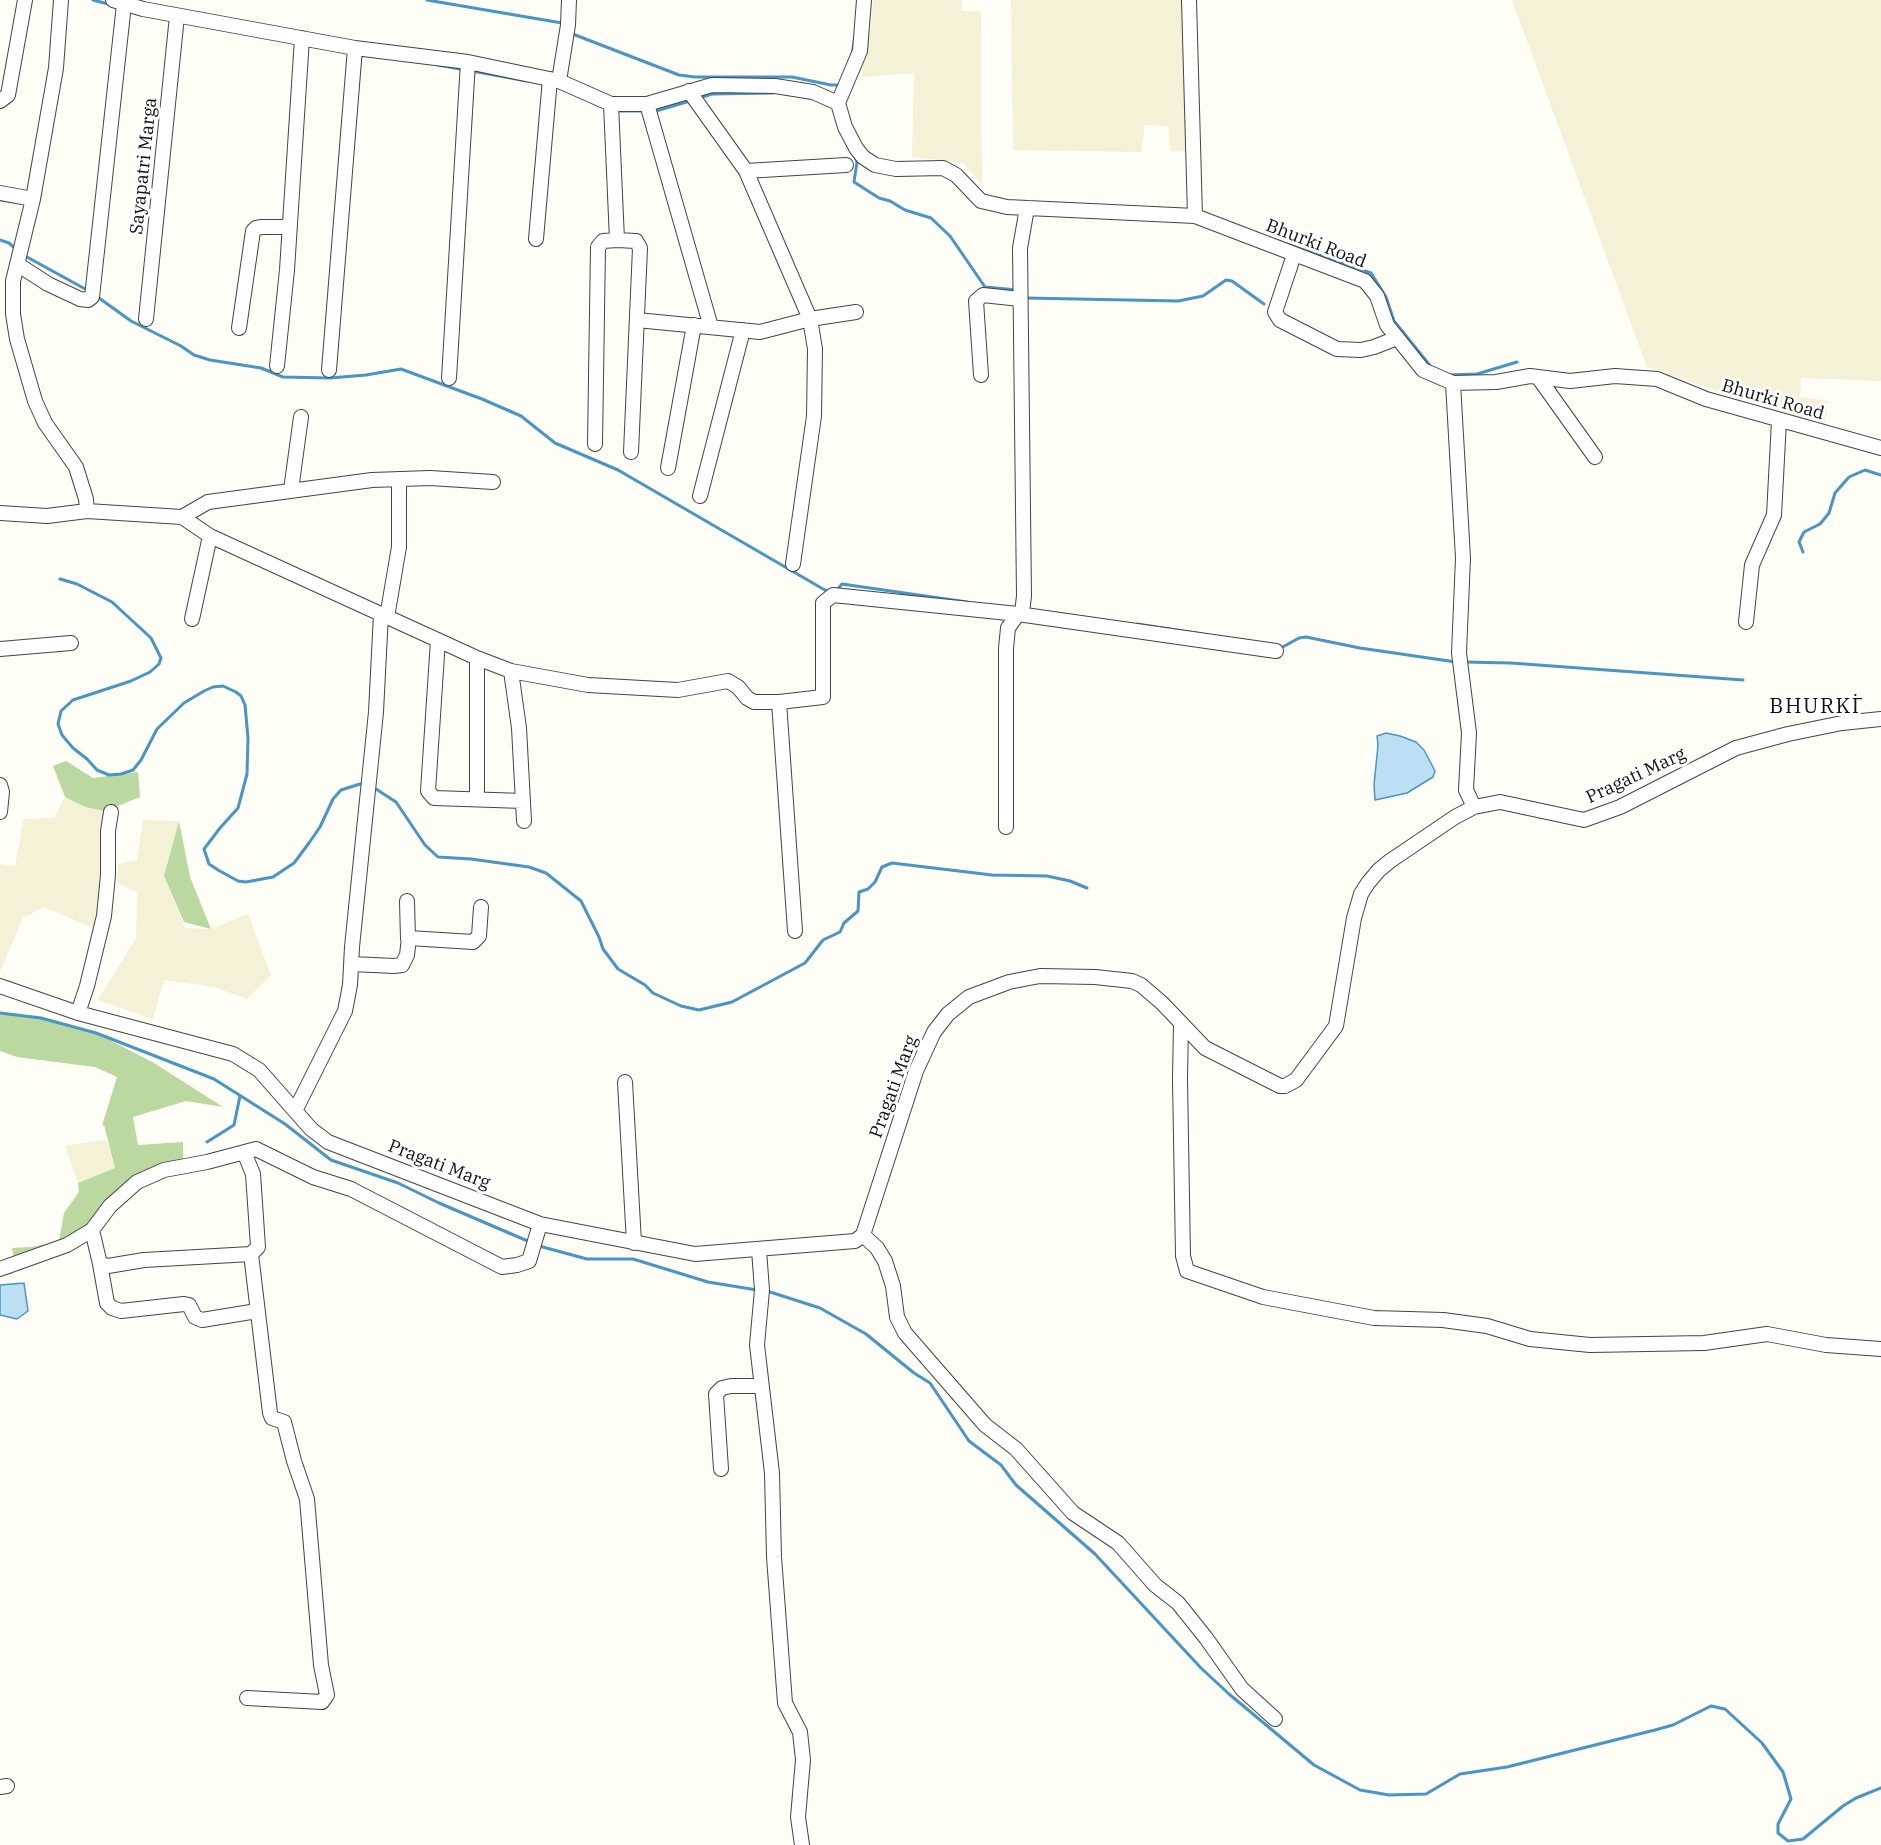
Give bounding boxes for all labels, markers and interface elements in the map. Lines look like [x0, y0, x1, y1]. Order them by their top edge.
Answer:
street label: Sayapatri Marga [126, 96, 162, 236]
street label: Bhurki Road [1263, 215, 1369, 273]
street label: Bhurki Road [1719, 375, 1827, 425]
district label: BHURKİ̄ [1768, 694, 1862, 720]
street label: Pragati Marg [1583, 743, 1689, 809]
street label: Pragati Marg [865, 1033, 923, 1141]
street label: Pragati Marg [385, 1136, 493, 1194]

